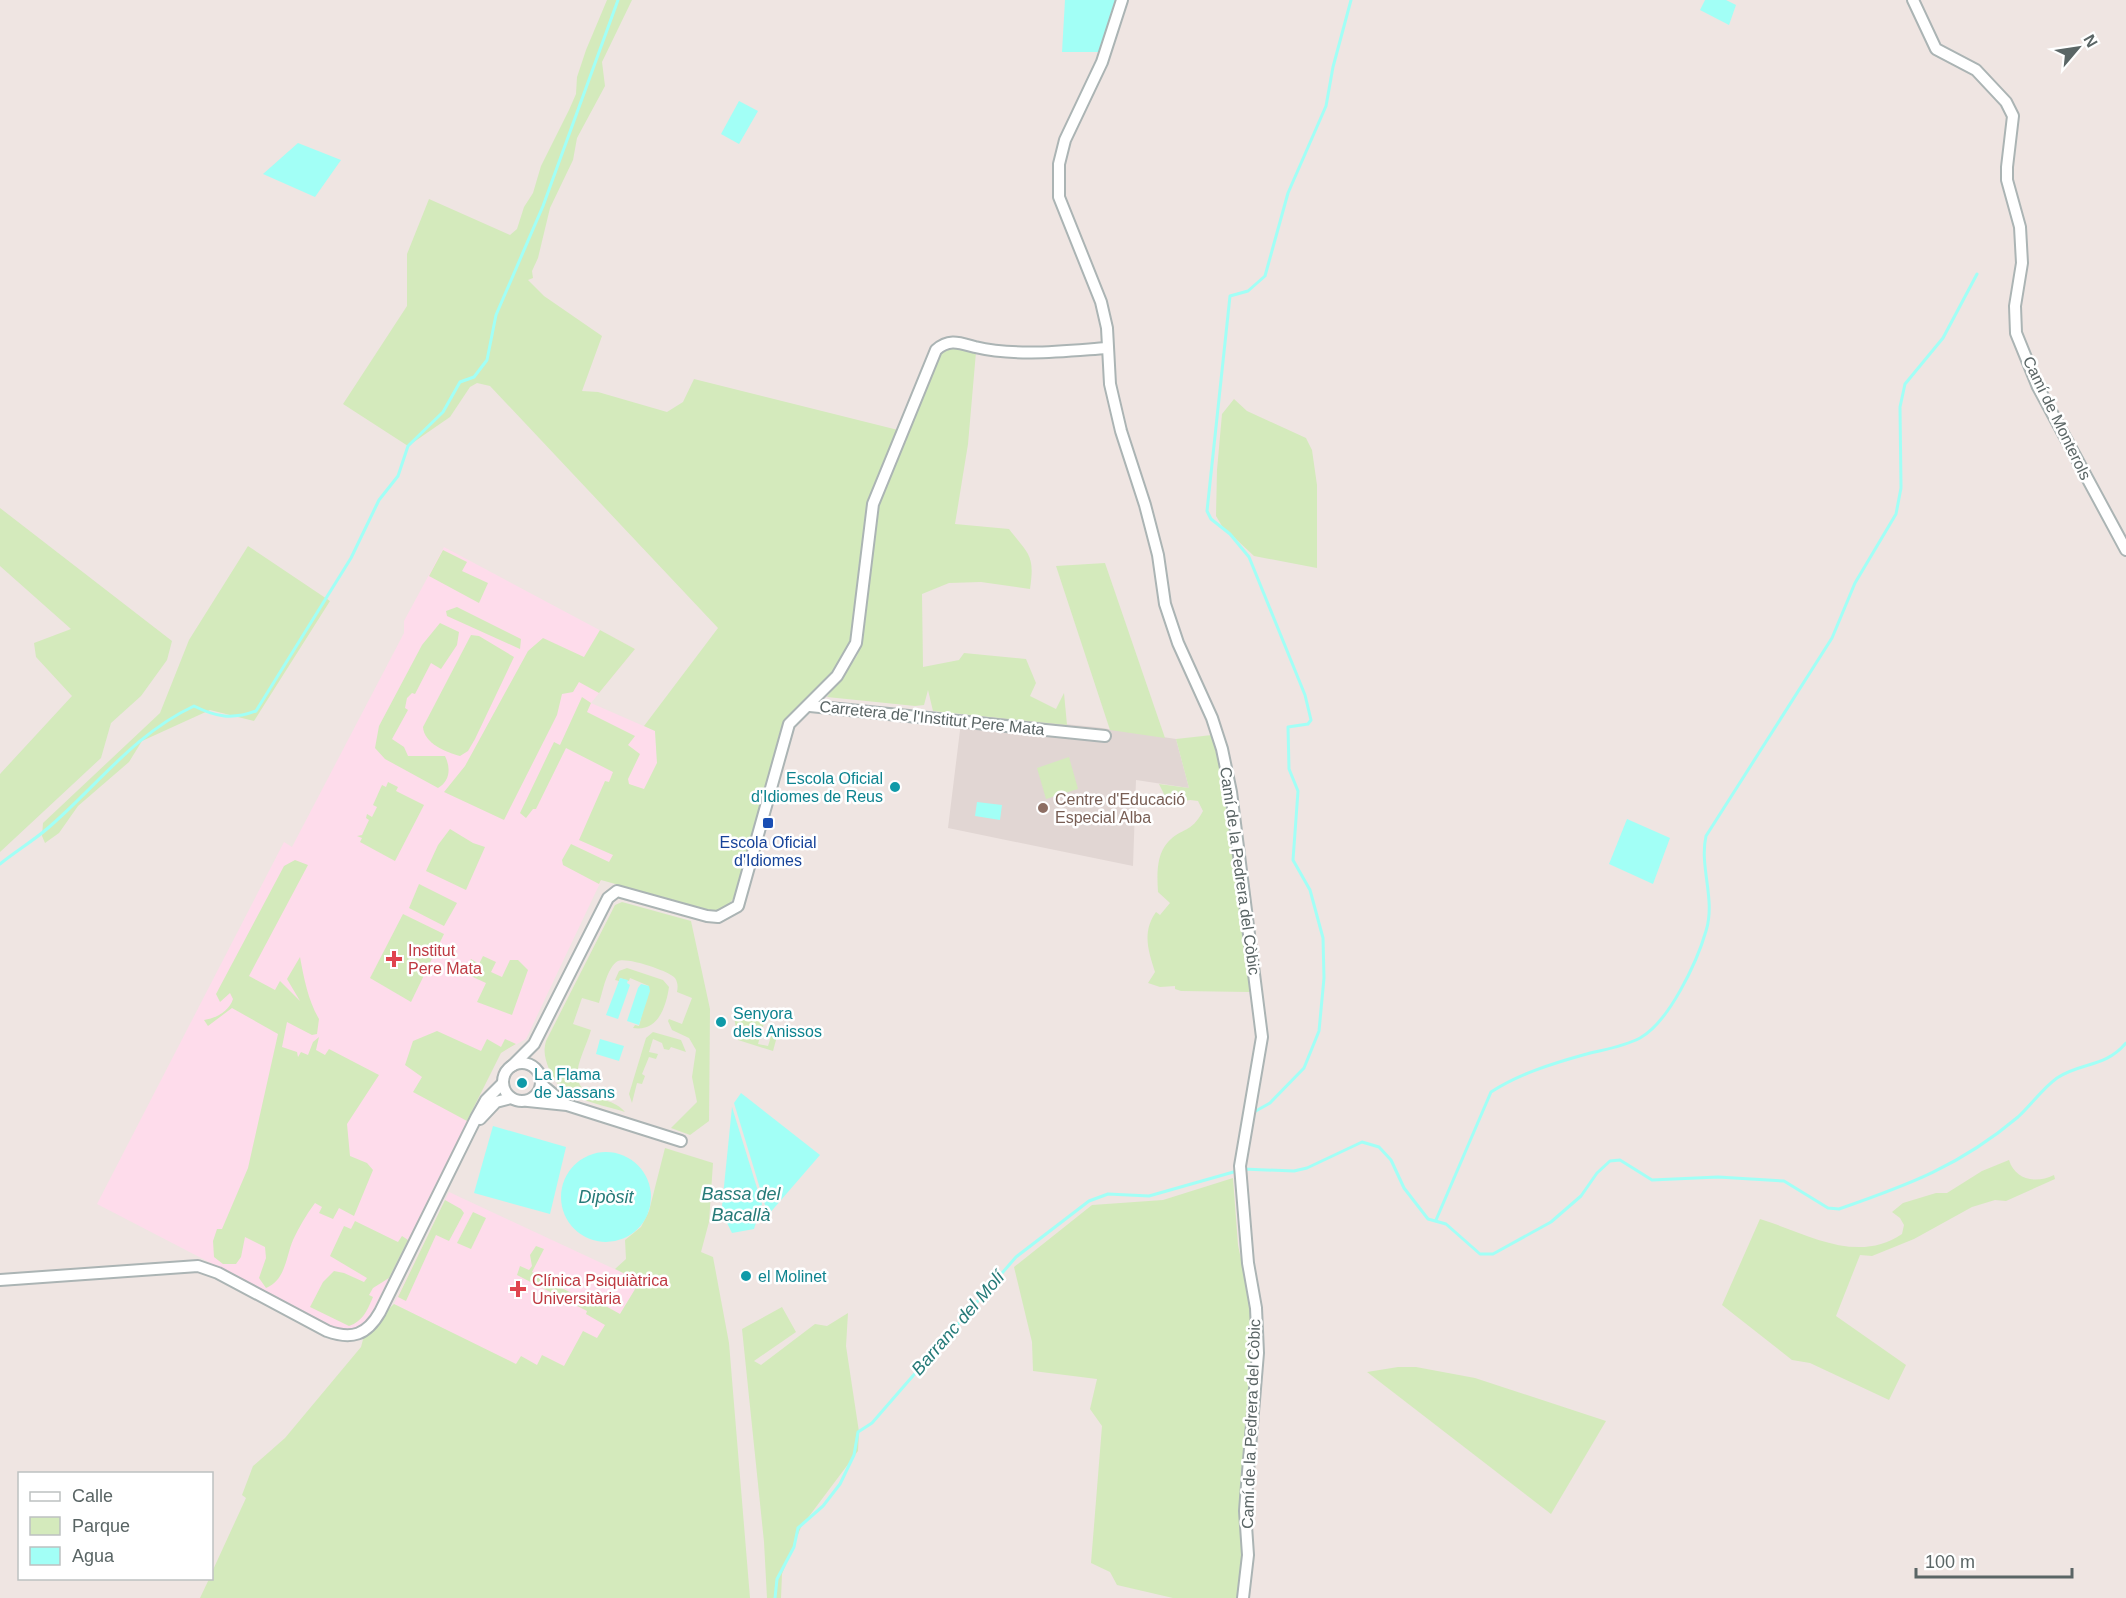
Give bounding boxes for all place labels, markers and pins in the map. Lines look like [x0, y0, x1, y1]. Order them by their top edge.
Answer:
place label: Escola Oficial d'Idiomes de Reus [751, 770, 883, 805]
marker: Escola Oficial d'Idiomes de Reus [888, 780, 902, 794]
place label: Centre d'Educació Especial Alba [1055, 791, 1185, 826]
marker: Centre d'Educació Especial Alba [1036, 801, 1050, 815]
marker: Escola Oficial d'Idiomes [761, 816, 775, 830]
place label: Escola Oficial d'Idiomes [720, 834, 816, 869]
place label: Institut Pere Mata [408, 942, 482, 977]
marker: Institut Pere Mata [385, 950, 403, 968]
place label: Senyora dels Anissos [733, 1005, 822, 1040]
marker: Senyora dels Anissos [714, 1015, 728, 1029]
place label: La Flama de Jassans [534, 1066, 615, 1101]
marker: La Flama de Jassans [515, 1076, 529, 1090]
place label: el Molinet [758, 1268, 827, 1285]
marker: el Molinet [739, 1269, 753, 1283]
place label: Clínica Psiquiàtrica Universitària [532, 1272, 668, 1307]
marker: Clínica Psiquiàtrica Universitària [509, 1280, 527, 1298]

